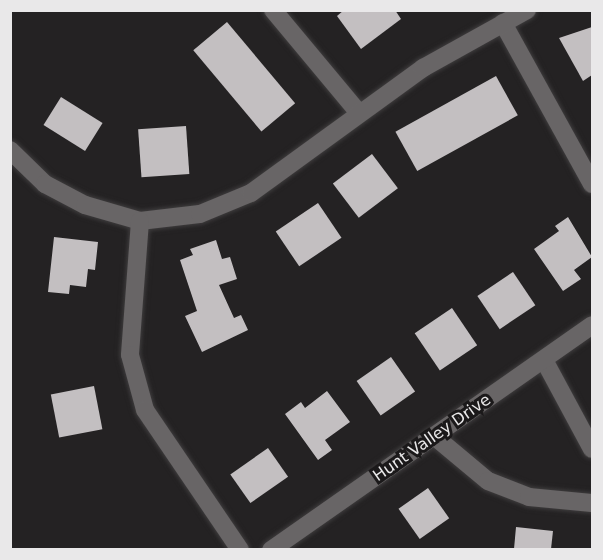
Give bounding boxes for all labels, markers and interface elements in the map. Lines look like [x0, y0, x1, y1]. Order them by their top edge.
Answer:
street label: Hunt Valley Drive [370, 390, 494, 486]

